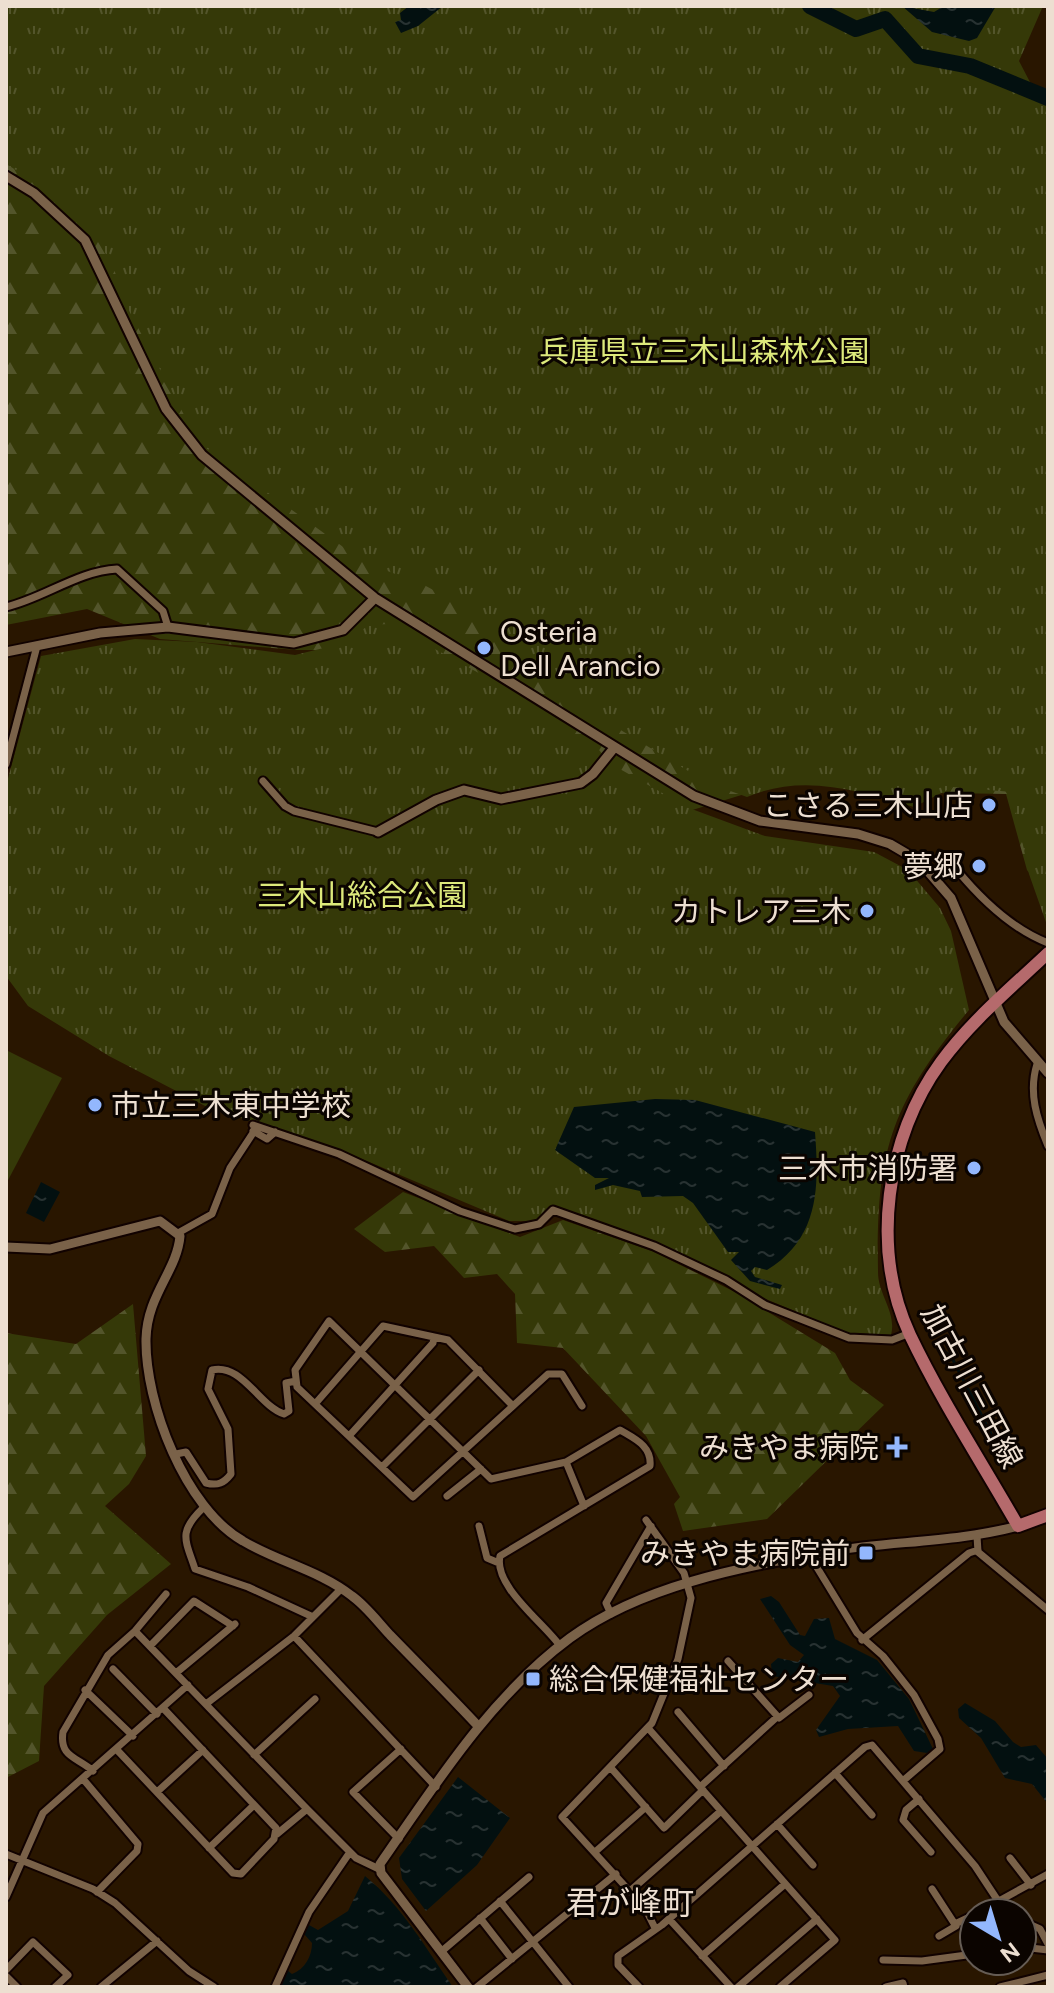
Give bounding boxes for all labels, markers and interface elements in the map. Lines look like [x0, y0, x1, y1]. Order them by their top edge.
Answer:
park label: 兵庫県立三木山森林公園 [539, 333, 869, 370]
place label: Osteria Dell Arancio [500, 613, 661, 684]
marker: Osteria Dell Arancio [475, 639, 493, 657]
place label: こさる三木山店 [763, 787, 973, 824]
marker: こさる三木山店 [980, 796, 998, 814]
place label: 夢郷 [903, 848, 963, 885]
marker: 夢郷 [970, 857, 988, 875]
park label: 三木山総合公園 [257, 877, 467, 914]
place label: カトレア三木 [671, 893, 851, 930]
marker: カトレア三木 [858, 902, 876, 920]
place label: 市立三木東中学校 [111, 1087, 351, 1124]
marker: 市立三木東中学校 [86, 1096, 104, 1114]
place label: 三木市消防署 [778, 1150, 958, 1187]
marker: 三木市消防署 [965, 1159, 983, 1177]
street label: 加古川三田線 [913, 1298, 1031, 1474]
place label: みきやま病院 [699, 1429, 879, 1466]
marker: みきやま病院 [886, 1436, 908, 1458]
place label: みきやま病院前 [640, 1535, 850, 1572]
marker: みきやま病院前 [857, 1544, 875, 1562]
place label: 総合保健福祉センター [549, 1661, 849, 1698]
marker: 総合保健福祉センター [524, 1670, 542, 1688]
district label: 君が峰町 [566, 1884, 694, 1922]
north arrow [958, 1897, 1038, 1977]
text: N [995, 1936, 1025, 1968]

